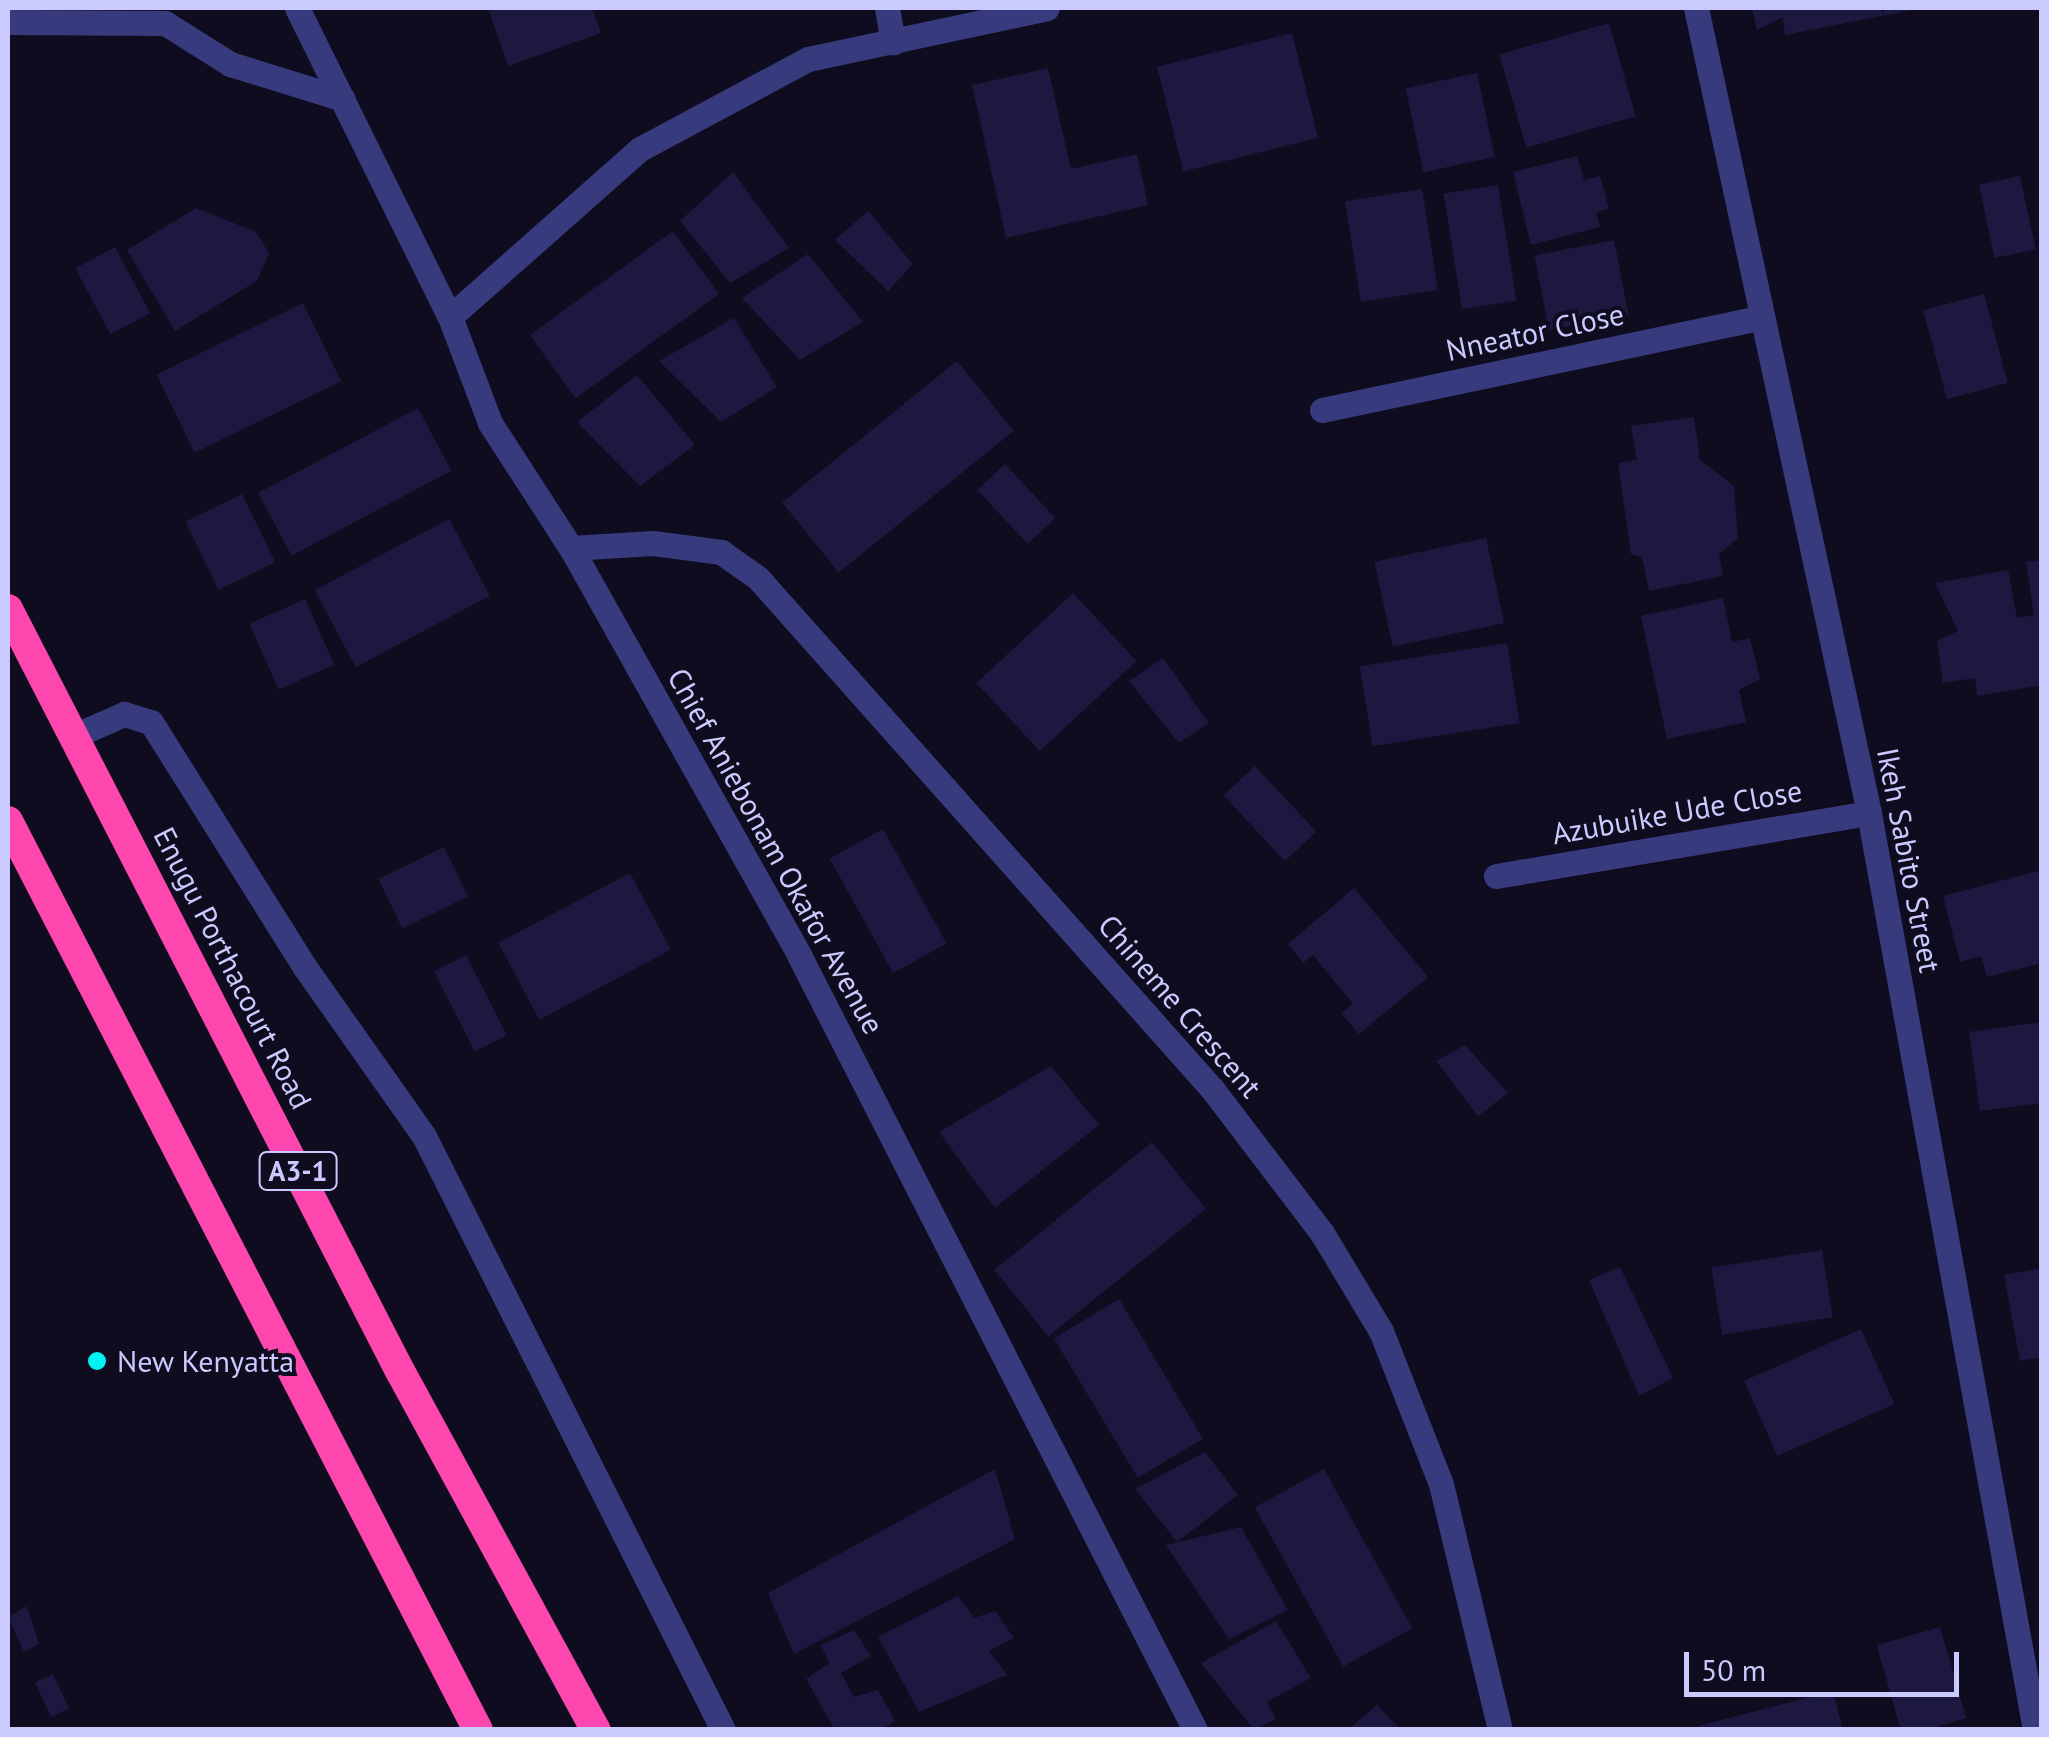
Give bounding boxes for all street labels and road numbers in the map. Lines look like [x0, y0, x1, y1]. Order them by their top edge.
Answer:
street label: Nneator Close [1443, 296, 1627, 368]
street label: Chief Aniebonam Okafor Avenue [660, 661, 892, 1041]
street label: Ikeh Sabito Street [1870, 745, 1948, 975]
street label: Azubuike Ude Close [1549, 772, 1805, 852]
street label: Enugu Porthacourt Road [146, 821, 320, 1115]
street label: Chineme Crescent [1091, 907, 1269, 1105]
road number: A3-1 [258, 1148, 338, 1194]

